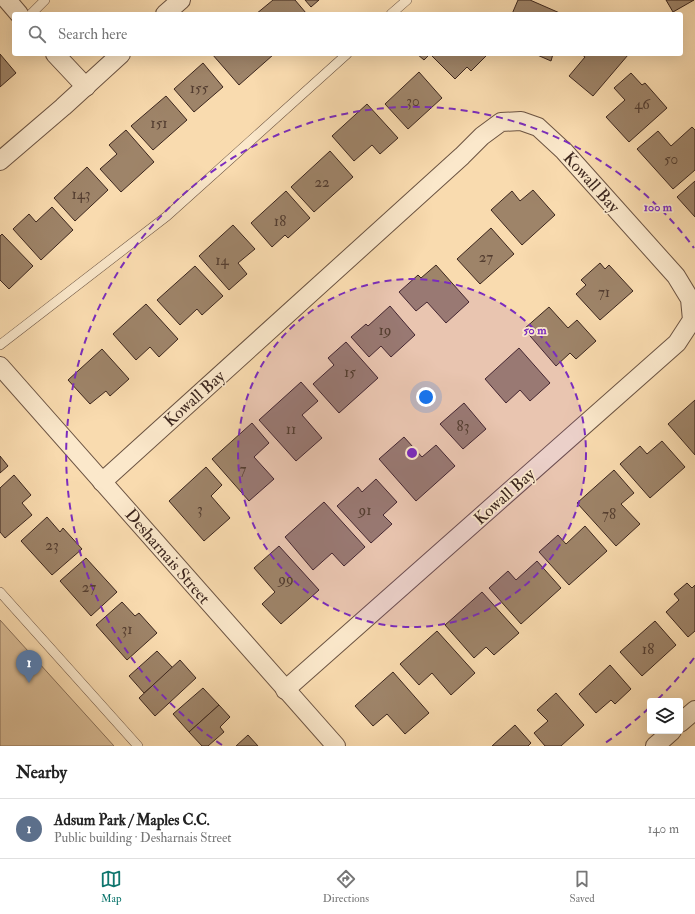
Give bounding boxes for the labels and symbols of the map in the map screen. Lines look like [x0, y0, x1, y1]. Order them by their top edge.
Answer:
house number: 155 [190, 79, 209, 98]
house number: 30 [406, 92, 420, 111]
house number: 46 [634, 95, 651, 114]
house number: 151 [150, 114, 168, 133]
street label: Kowall Bay [558, 147, 625, 218]
house number: 50 [664, 150, 678, 169]
house number: 22 [314, 173, 330, 192]
house number: 143 [71, 185, 91, 204]
text: 100 m [644, 200, 673, 215]
house number: 18 [274, 212, 286, 231]
house number: 27 [479, 248, 493, 267]
house number: 14 [215, 251, 230, 270]
house number: 71 [598, 283, 610, 302]
house number: 19 [379, 321, 391, 340]
text: 50 m [523, 323, 547, 338]
house number: 15 [344, 363, 356, 382]
street label: Kowall Bay [159, 365, 230, 432]
your location [416, 387, 436, 407]
house number: 83 [457, 417, 469, 436]
house number: 11 [286, 420, 296, 439]
centre of rings [405, 446, 419, 460]
house number: 7 [240, 460, 247, 479]
street label: Kowall Bay [469, 463, 540, 530]
house number: 3 [197, 500, 203, 519]
house number: 91 [358, 501, 372, 520]
street label: Desharnais Street [120, 504, 215, 609]
house number: 78 [602, 505, 616, 524]
house number: 23 [45, 536, 59, 555]
house number: 99 [277, 570, 294, 589]
house number: 27 [82, 578, 96, 597]
house number: 31 [121, 620, 133, 639]
house number: 18 [642, 640, 654, 659]
pin: 1 [16, 650, 42, 683]

